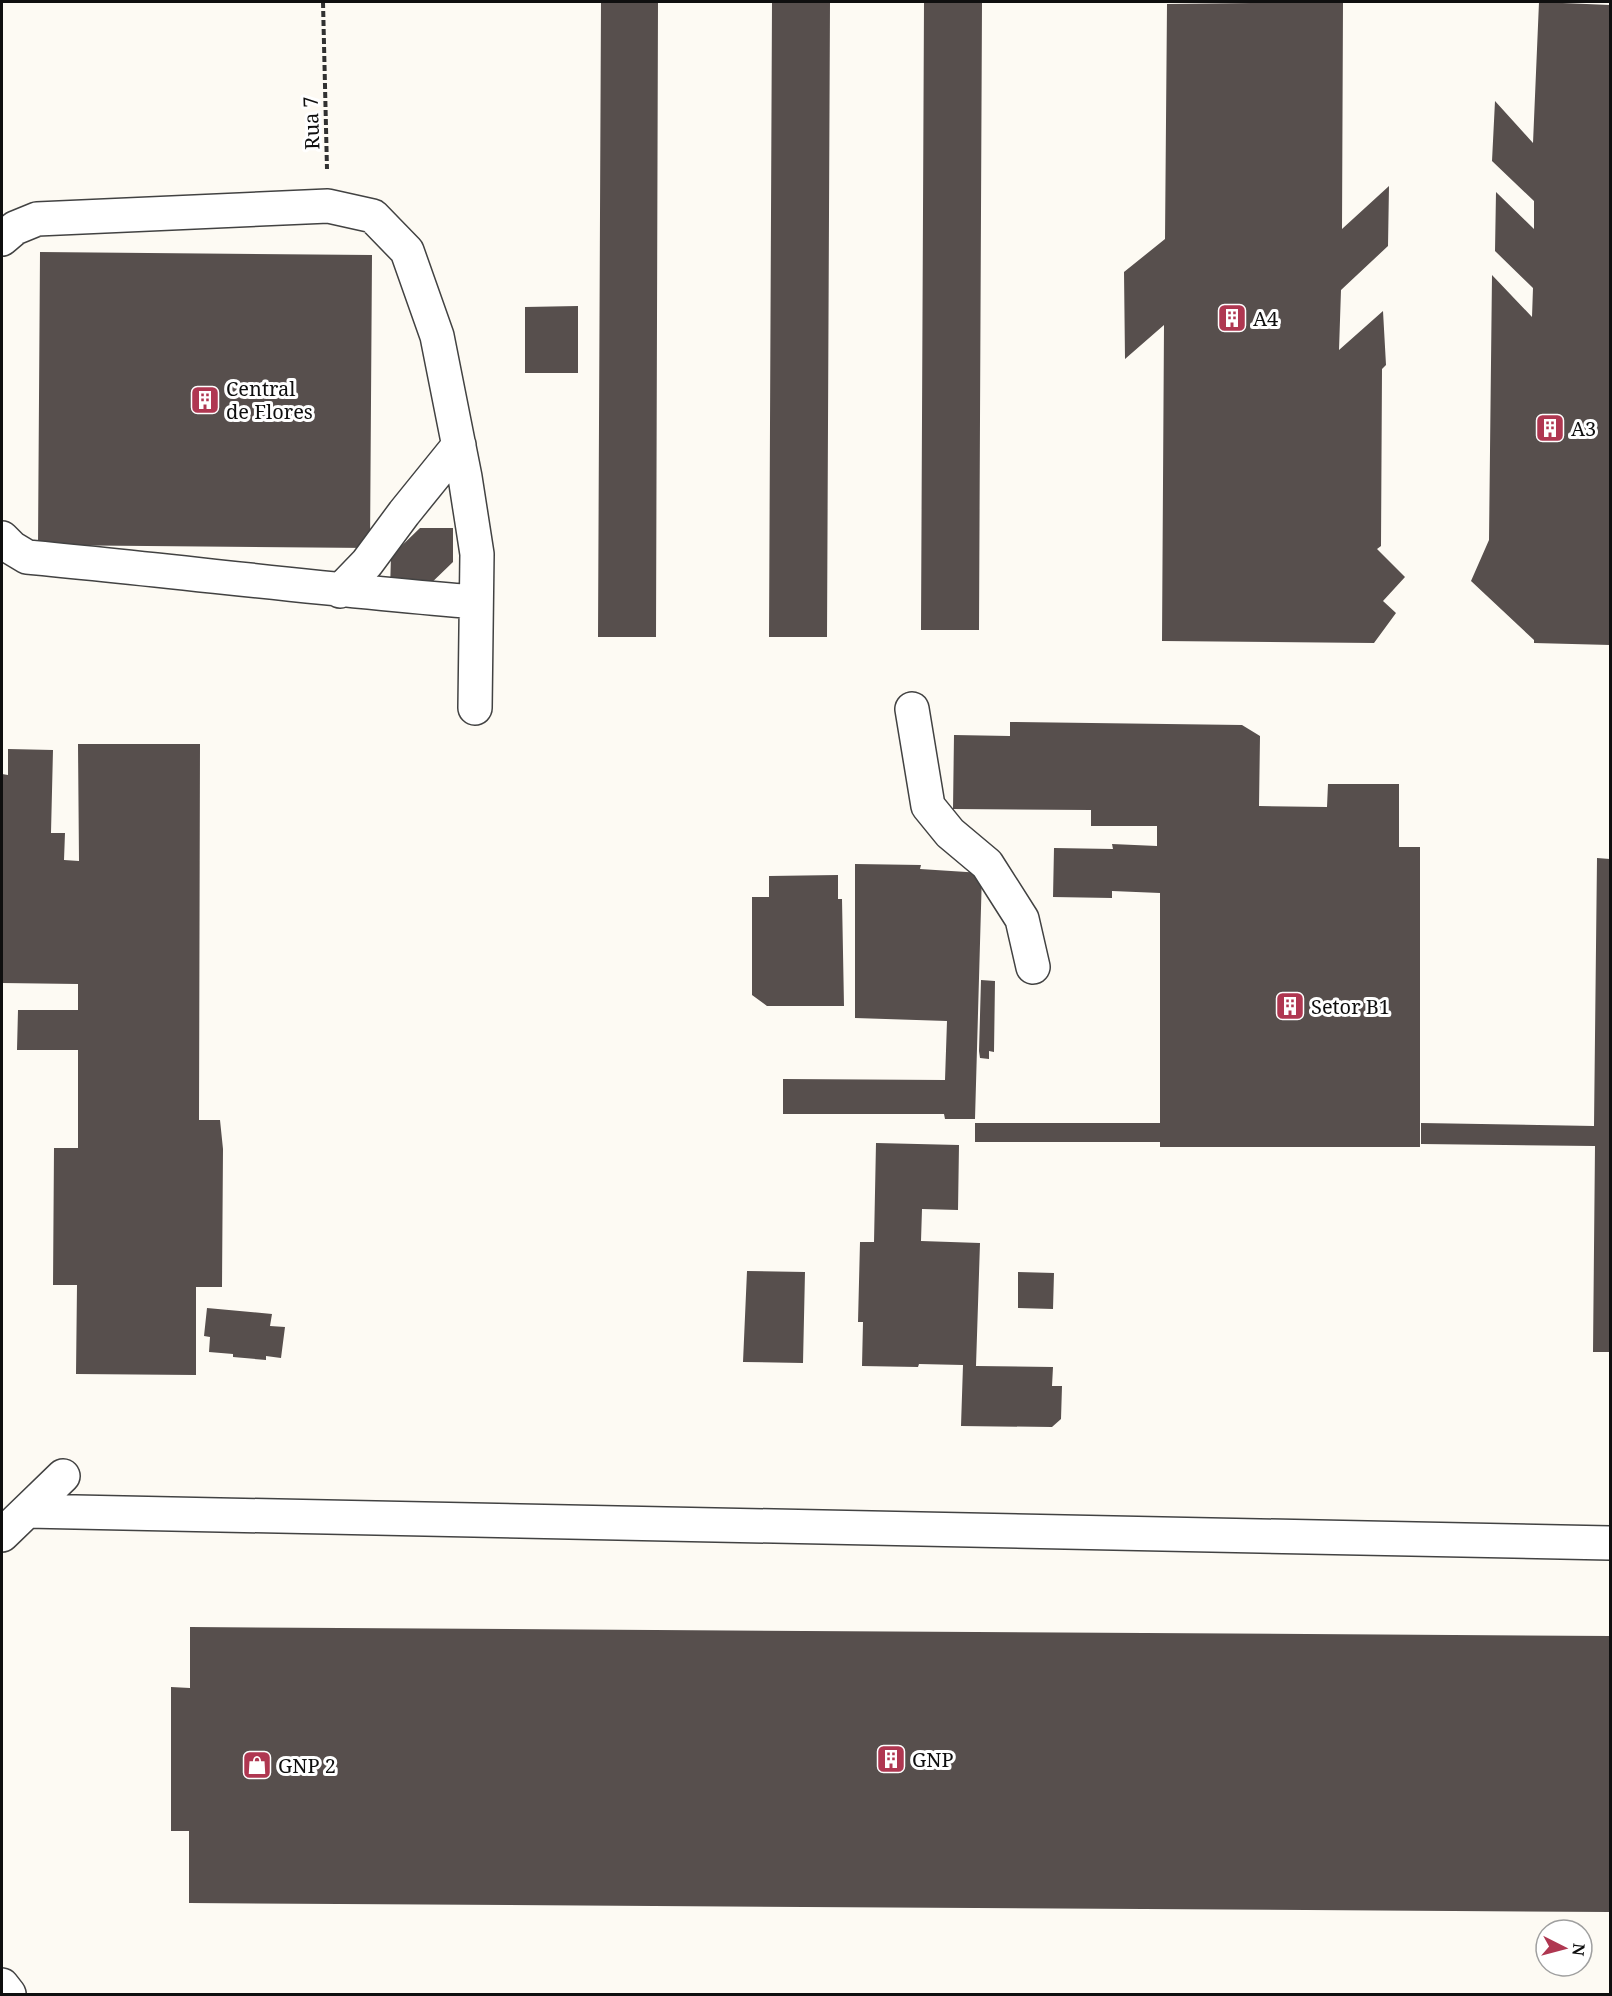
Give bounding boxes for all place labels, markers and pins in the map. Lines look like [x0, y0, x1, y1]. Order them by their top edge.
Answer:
building icon: A4 [1216, 302, 1248, 334]
place label: A4 [1253, 305, 1278, 332]
place label: Central de Flores [226, 375, 313, 425]
building icon: Central de Flores [189, 384, 221, 416]
building icon: A3 [1534, 412, 1566, 444]
place label: A3 [1571, 415, 1596, 442]
building icon: Setor B1 [1274, 990, 1306, 1022]
place label: Setor B1 [1311, 993, 1390, 1020]
building icon: GNP [875, 1743, 907, 1775]
place label: GNP [912, 1746, 954, 1773]
shop icon: GNP 2 [241, 1749, 273, 1781]
place label: GNP 2 [278, 1752, 336, 1779]

